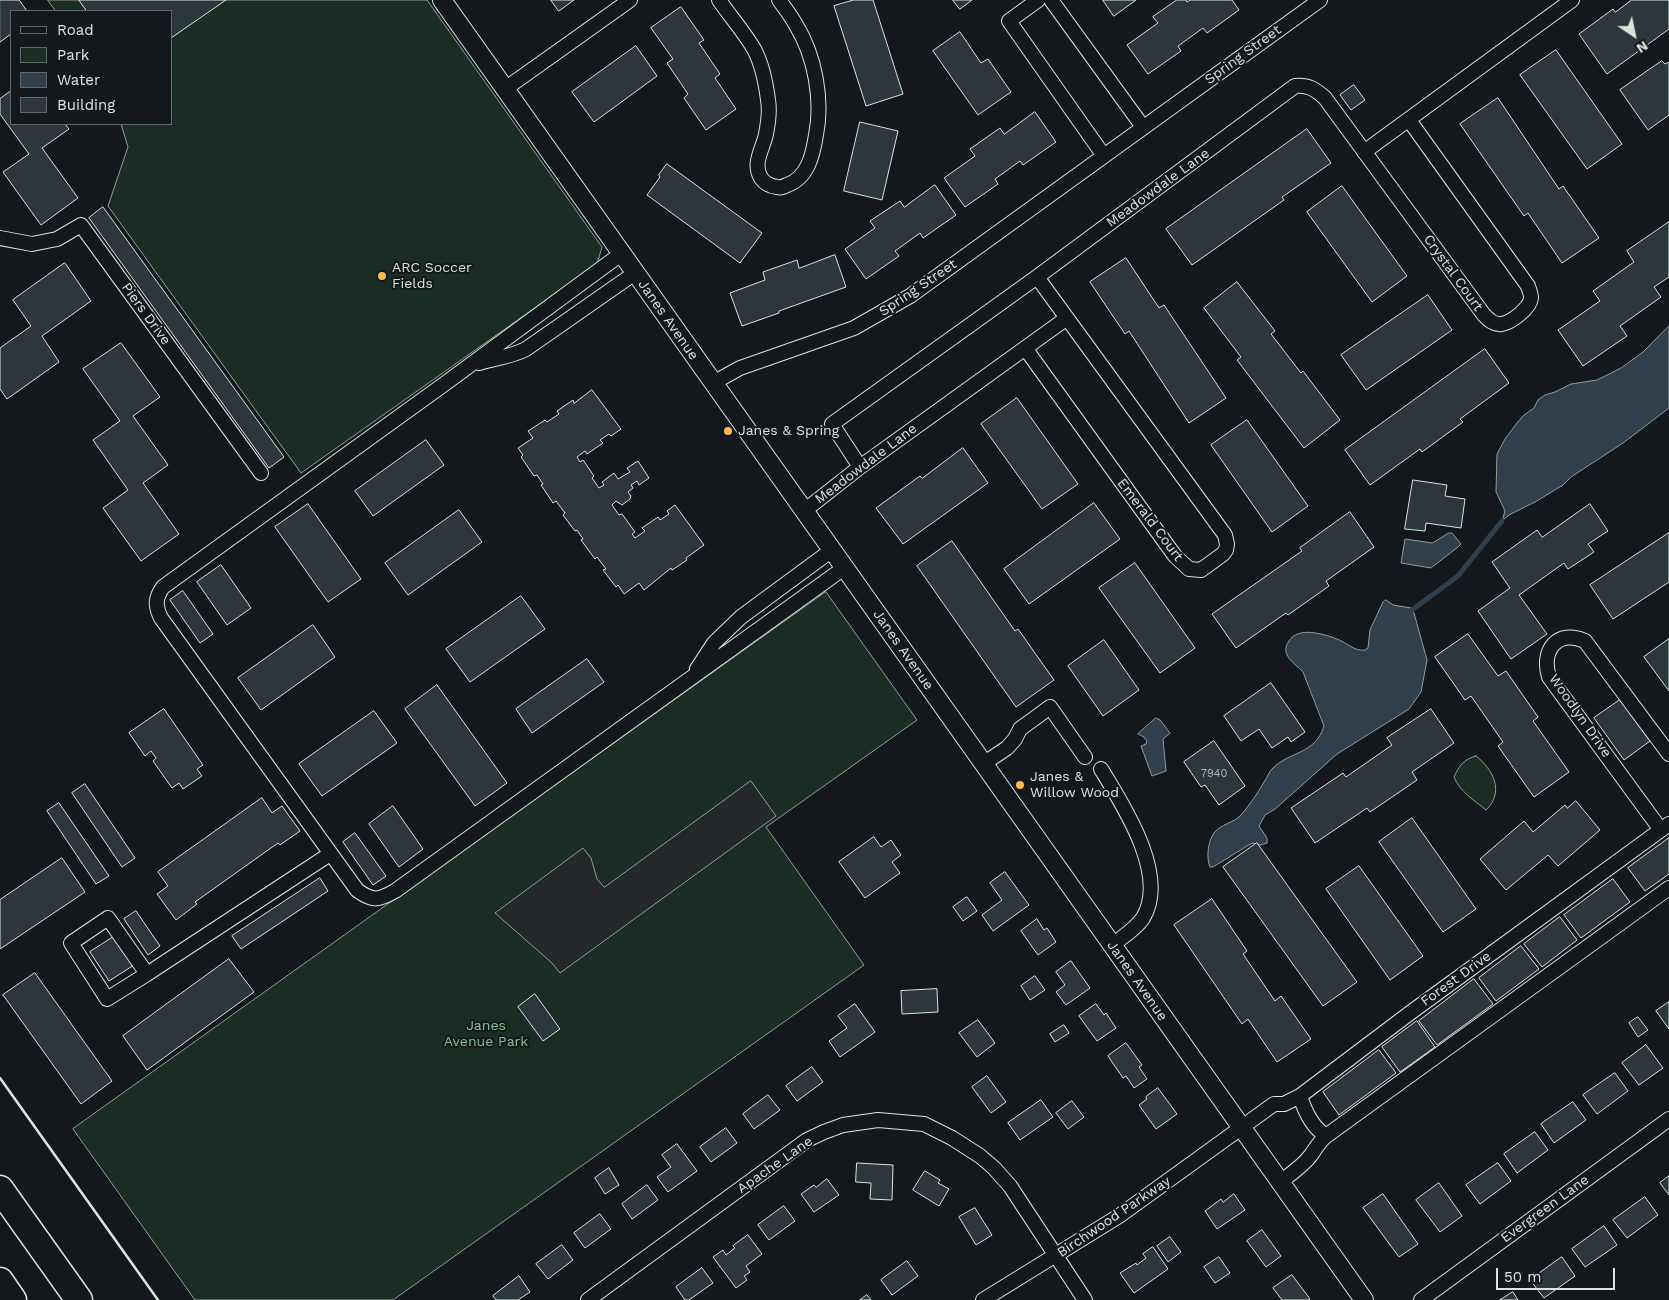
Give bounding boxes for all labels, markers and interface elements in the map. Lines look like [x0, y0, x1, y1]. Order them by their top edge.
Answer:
legend [10, 10, 172, 125]
north arrow [1609, 10, 1659, 60]
text: Road [57, 21, 94, 39]
street label: Spring Street [1202, 22, 1284, 88]
text: N [1634, 38, 1651, 57]
text: Park [57, 46, 89, 64]
text: Water [57, 71, 100, 89]
text: Building [57, 96, 115, 114]
street label: Meadowdale Lane [1103, 145, 1213, 231]
street label: Crystal Court [1420, 232, 1486, 314]
street label: Spring Street [876, 256, 960, 320]
place label: ARC Soccer Fields [392, 260, 472, 292]
marker: ARC Soccer Fields [376, 270, 388, 282]
street label: Janes Avenue [634, 277, 702, 363]
street label: Piers Drive [118, 280, 174, 348]
street label: Meadowdale Lane [812, 420, 920, 508]
place label: Janes & Spring [738, 423, 839, 439]
marker: Janes & Spring [722, 425, 734, 437]
street label: Emerald Court [1113, 475, 1187, 565]
street label: Janes Avenue [869, 607, 937, 693]
street label: Woodlyn Drive [1545, 671, 1615, 761]
house number: 7940 [1201, 767, 1227, 781]
place label: Janes & Willow Wood [1030, 769, 1119, 802]
marker: Janes & Willow Wood [1014, 779, 1026, 791]
street label: Janes Avenue [1103, 938, 1171, 1024]
street label: Forest Drive [1418, 948, 1494, 1010]
park label: Janes Avenue Park [444, 1018, 528, 1050]
street label: Apache Lane [734, 1133, 816, 1197]
street label: Evergreen Lane [1498, 1171, 1592, 1247]
street label: Birchwood Parkway [1054, 1173, 1174, 1261]
scale bar [1499, 1258, 1618, 1290]
text: 50 m [1504, 1268, 1541, 1286]

